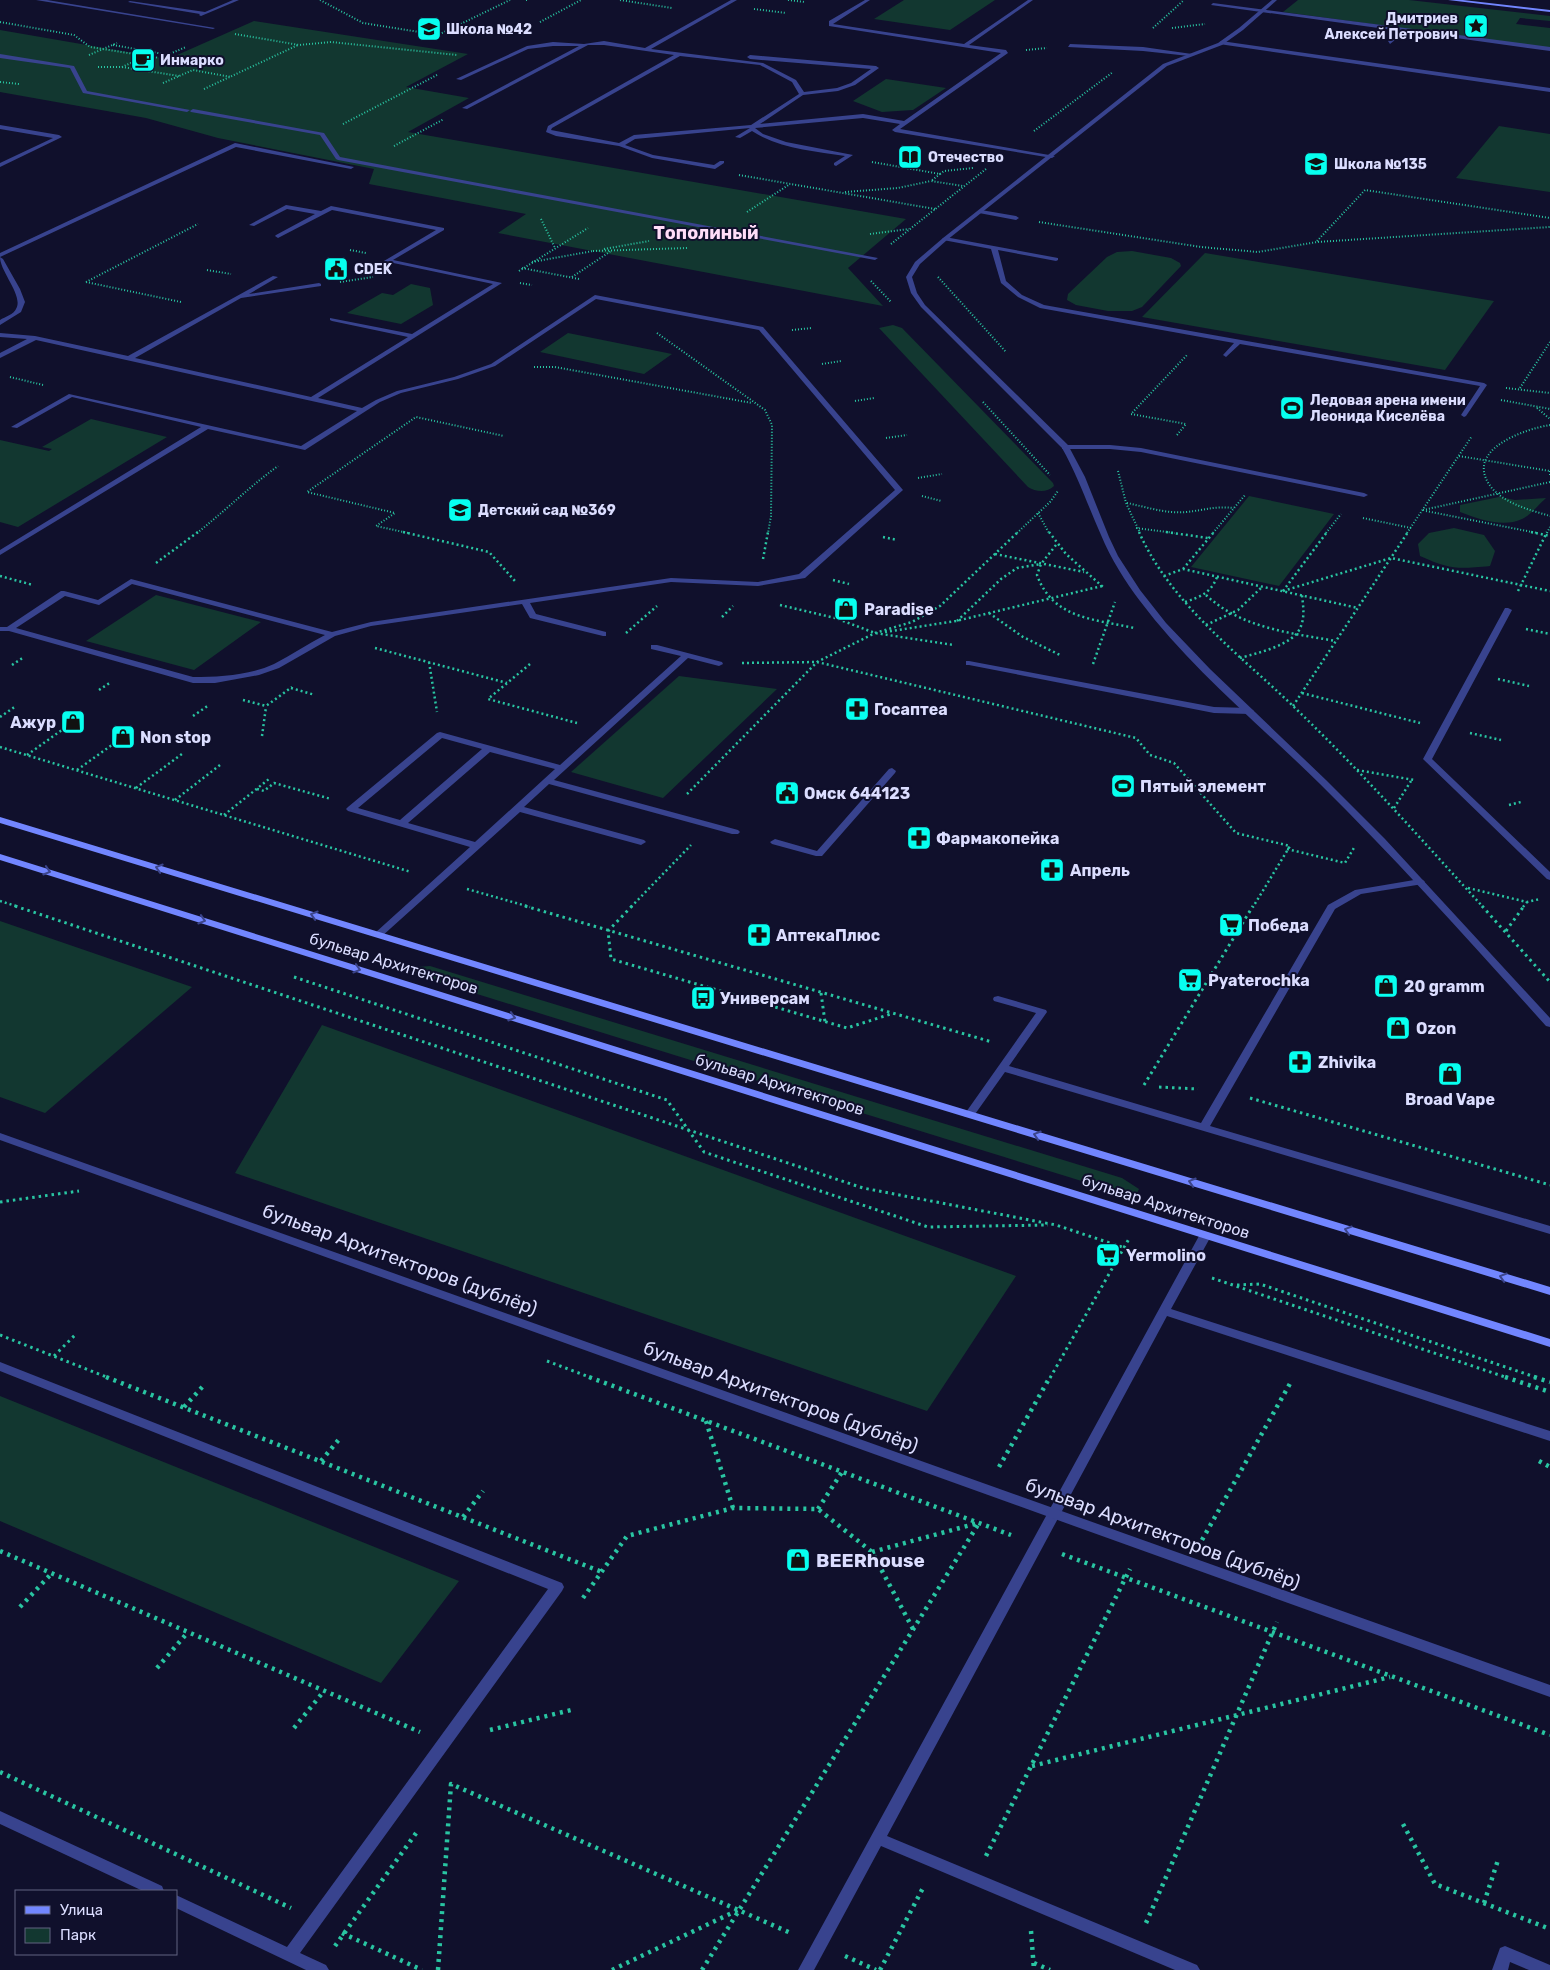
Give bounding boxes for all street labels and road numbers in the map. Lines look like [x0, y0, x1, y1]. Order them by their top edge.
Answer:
street label: бульвар Архитекторов [307, 929, 481, 998]
street label: бульвар Архитекторов [693, 1050, 867, 1119]
street label: бульвар Архитекторов [1079, 1170, 1252, 1243]
street label: бульвар Архитекторов (дублёр) [259, 1199, 540, 1320]
street label: бульвар Архитекторов (дублёр) [640, 1336, 921, 1457]
street label: бульвар Архитекторов (дублёр) [1022, 1473, 1303, 1594]

